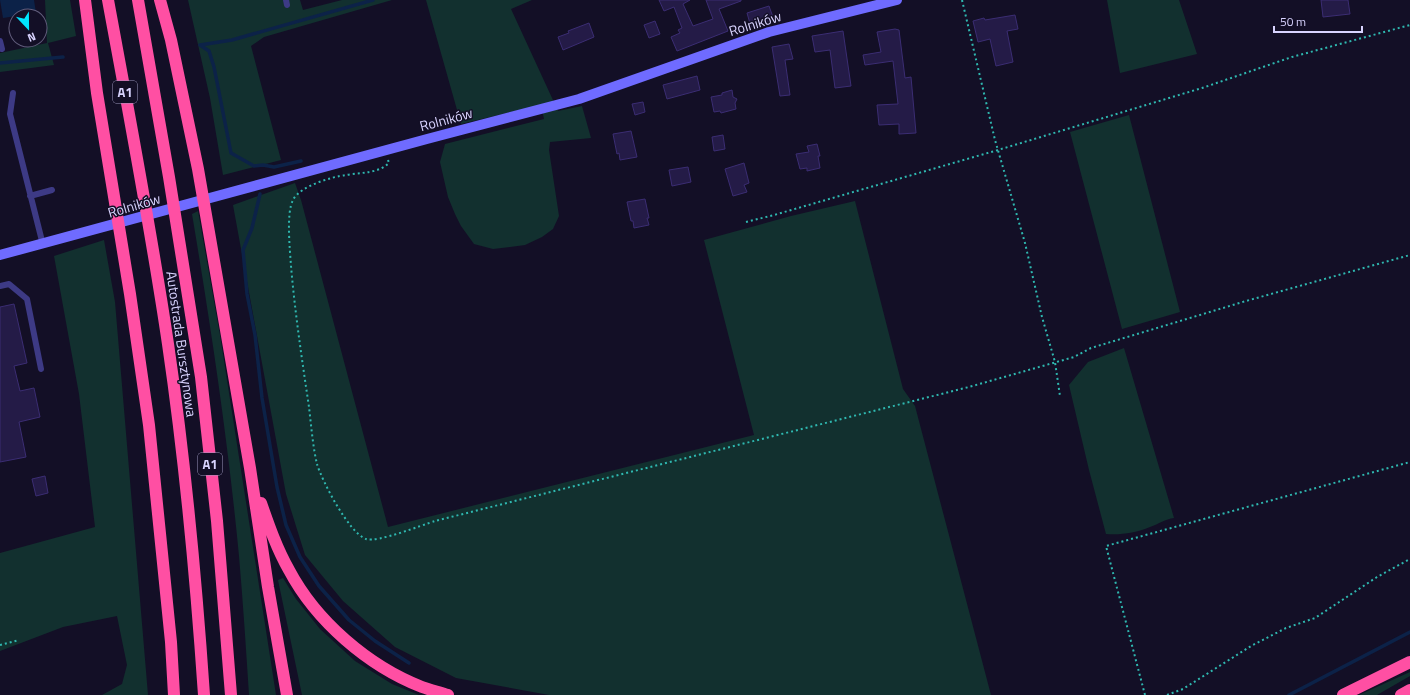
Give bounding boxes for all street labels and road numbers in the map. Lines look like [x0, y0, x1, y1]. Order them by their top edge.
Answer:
street label: Rolników [726, 5, 784, 41]
road number: A1 [113, 81, 137, 103]
street label: Rolników [417, 102, 475, 136]
street label: Rolników [105, 187, 163, 223]
street label: Autostrada Bursztynowa [161, 270, 203, 418]
road number: A1 [198, 453, 222, 475]

